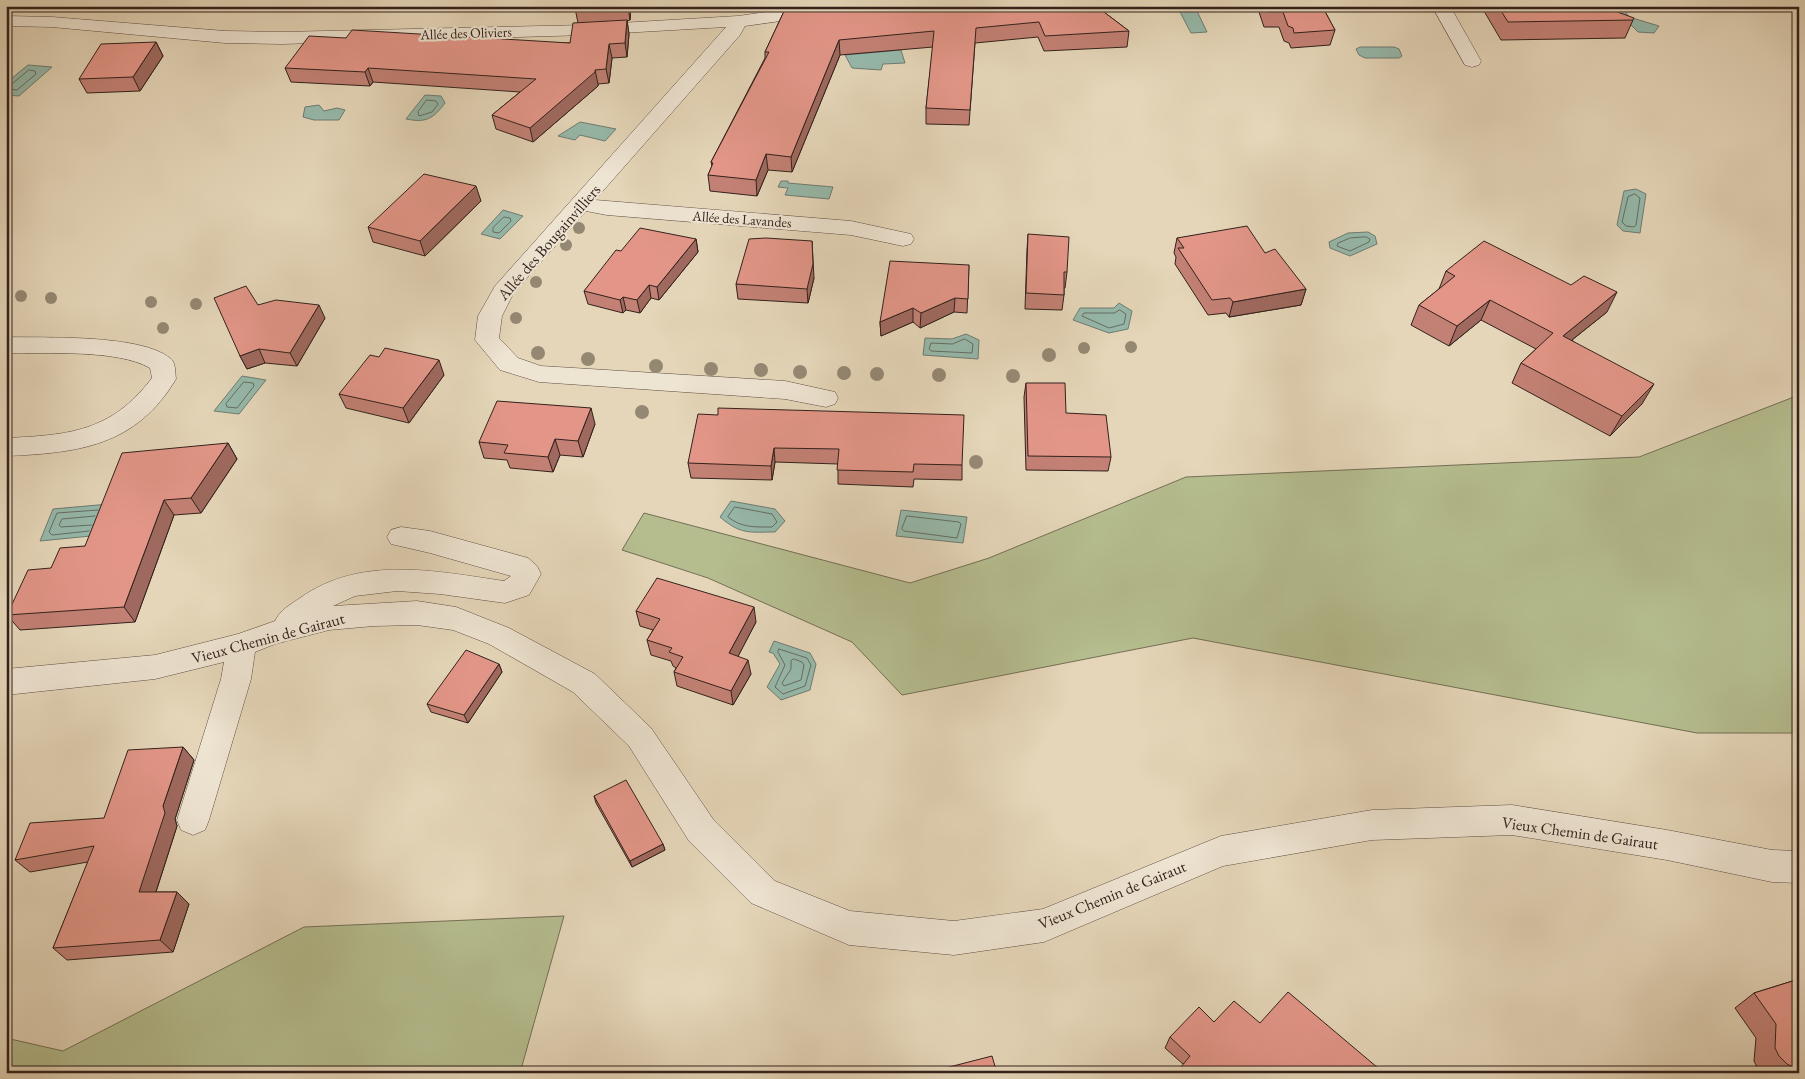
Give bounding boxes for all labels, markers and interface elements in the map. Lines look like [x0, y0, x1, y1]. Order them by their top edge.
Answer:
street label: Allée des Oliviers [419, 22, 513, 44]
street label: Allée des Bougainvilliers [492, 180, 605, 305]
street label: Allée des Lavandes [691, 206, 793, 231]
street label: Vieux Chemin de Gairaut [189, 607, 347, 669]
street label: Vieux Chemin de Gairaut [1500, 812, 1660, 854]
street label: Vieux Chemin de Gairaut [1035, 856, 1189, 934]

